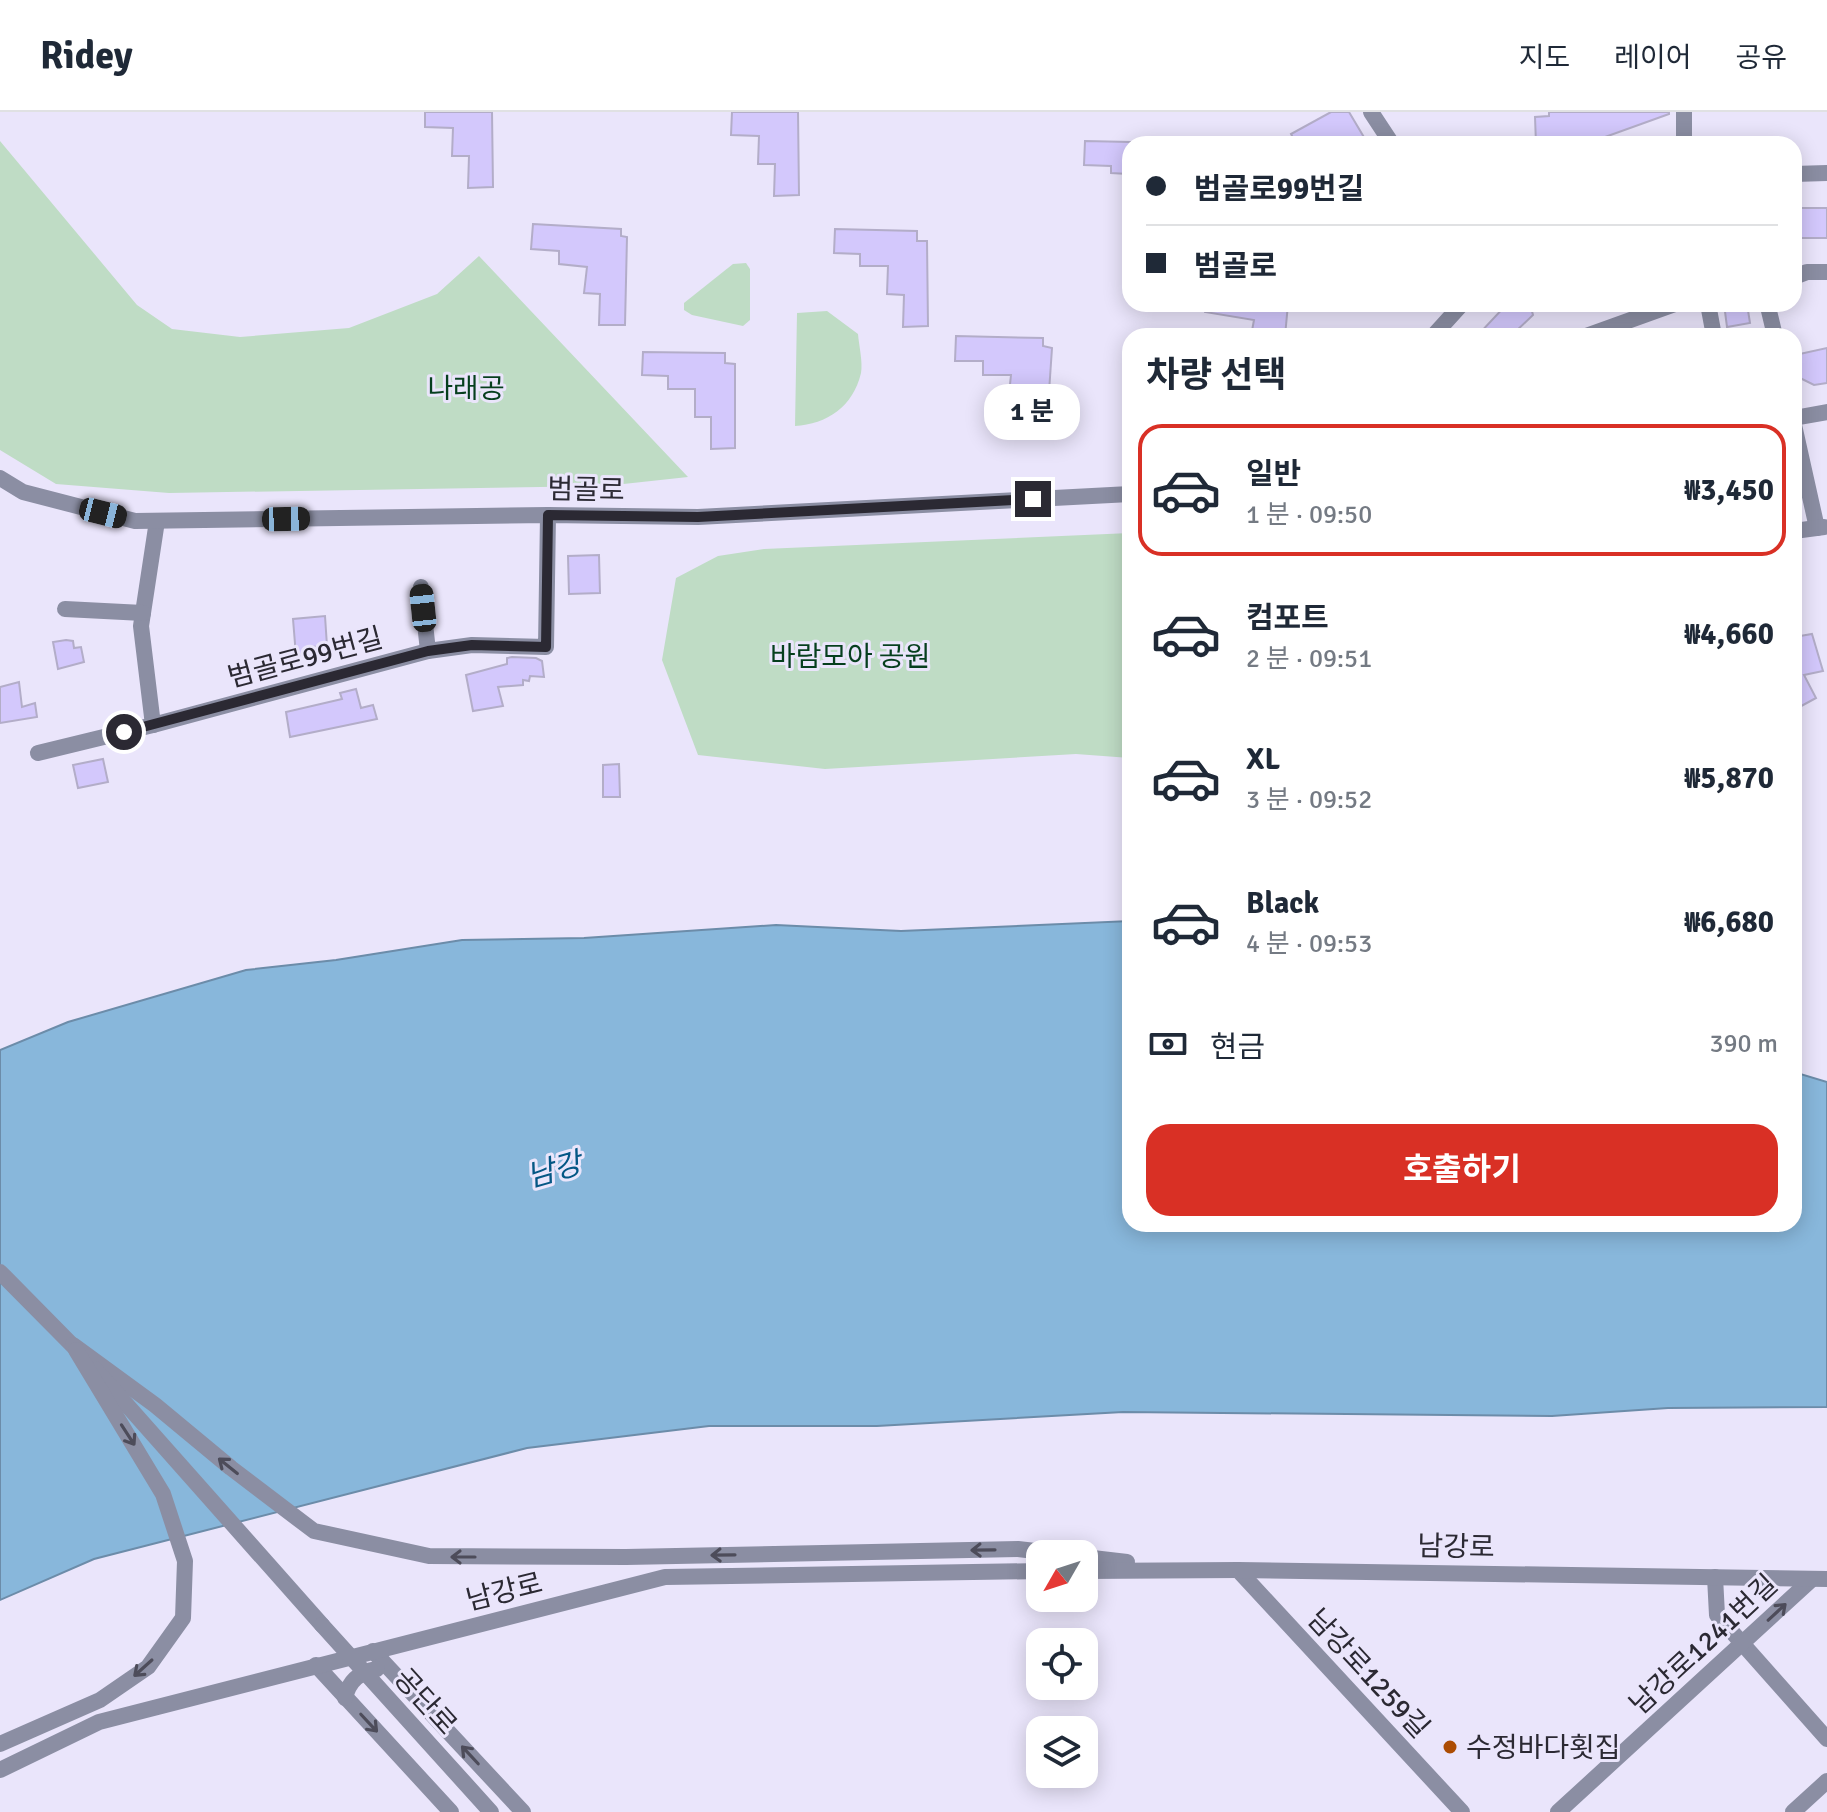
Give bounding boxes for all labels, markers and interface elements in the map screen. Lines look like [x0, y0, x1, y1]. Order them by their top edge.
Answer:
text: Ridey [40, 32, 133, 79]
text: 지도 [1519, 41, 1570, 75]
text: 레이어 [1614, 41, 1691, 75]
text: 공유 [1735, 41, 1787, 75]
text: 범골로99번길 [1194, 171, 1364, 208]
text: 범골로 [1194, 248, 1277, 285]
text: 차량 선택 [1146, 353, 1286, 398]
park label: 나래공 [427, 372, 505, 406]
callout: 1 분 [985, 383, 1081, 439]
text: 1 분 [1010, 396, 1054, 428]
icon: car [1150, 454, 1222, 526]
text: 일반 [1246, 456, 1301, 493]
street label: 범골로 [547, 472, 625, 508]
text: ₩3,450 [1684, 472, 1774, 509]
route end [1015, 481, 1051, 517]
car [77, 496, 129, 530]
text: 1 분 · 09:50 [1246, 499, 1372, 531]
car [262, 507, 310, 531]
car [409, 583, 437, 633]
icon: car [1150, 598, 1222, 670]
text: 컴포트 [1246, 600, 1329, 637]
text: ₩4,660 [1684, 616, 1774, 653]
street label: 범골로99번길 [224, 621, 386, 695]
park label: 바람모아 공원 [770, 640, 930, 674]
text: 2 분 · 09:51 [1246, 643, 1372, 675]
route start [106, 714, 142, 750]
text: XL [1246, 741, 1280, 778]
icon: car [1150, 742, 1222, 814]
text: ₩5,870 [1684, 760, 1774, 797]
text: 3 분 · 09:52 [1246, 784, 1372, 816]
text: Black [1246, 885, 1319, 922]
icon: car [1150, 886, 1222, 958]
text: ₩6,680 [1684, 904, 1774, 941]
text: 4 분 · 09:53 [1246, 928, 1372, 960]
icon: cash [1146, 1022, 1190, 1066]
text: 390 m [1709, 1028, 1778, 1060]
text: 현금 [1210, 1029, 1265, 1066]
button: 호출하기 [1146, 1124, 1778, 1216]
water label: 남강 [523, 1144, 589, 1196]
one-way arrow [119, 1424, 136, 1446]
one-way arrow [218, 1457, 239, 1474]
street label: 남강로 [1417, 1529, 1495, 1565]
north arrow [1026, 1540, 1098, 1612]
map controls [1026, 1540, 1098, 1788]
one-way arrow [970, 1542, 997, 1557]
one-way arrow [710, 1547, 737, 1562]
one-way arrow [450, 1549, 477, 1564]
street label: 남강로 [463, 1566, 546, 1618]
street label: 남강로1241번길 [1623, 1568, 1784, 1722]
street label: 남강로1259길 [1300, 1602, 1436, 1745]
one-way arrow [1767, 1602, 1787, 1621]
button: locate [1026, 1628, 1098, 1700]
one-way arrow [134, 1659, 154, 1677]
street label: 공단로 [387, 1662, 464, 1742]
one-way arrow [359, 1713, 378, 1733]
button: layers [1026, 1716, 1098, 1788]
place label: 수정바다횟집 [1466, 1731, 1621, 1765]
marker: 수정바다횟집 [1441, 1738, 1459, 1756]
one-way arrow [460, 1745, 479, 1765]

